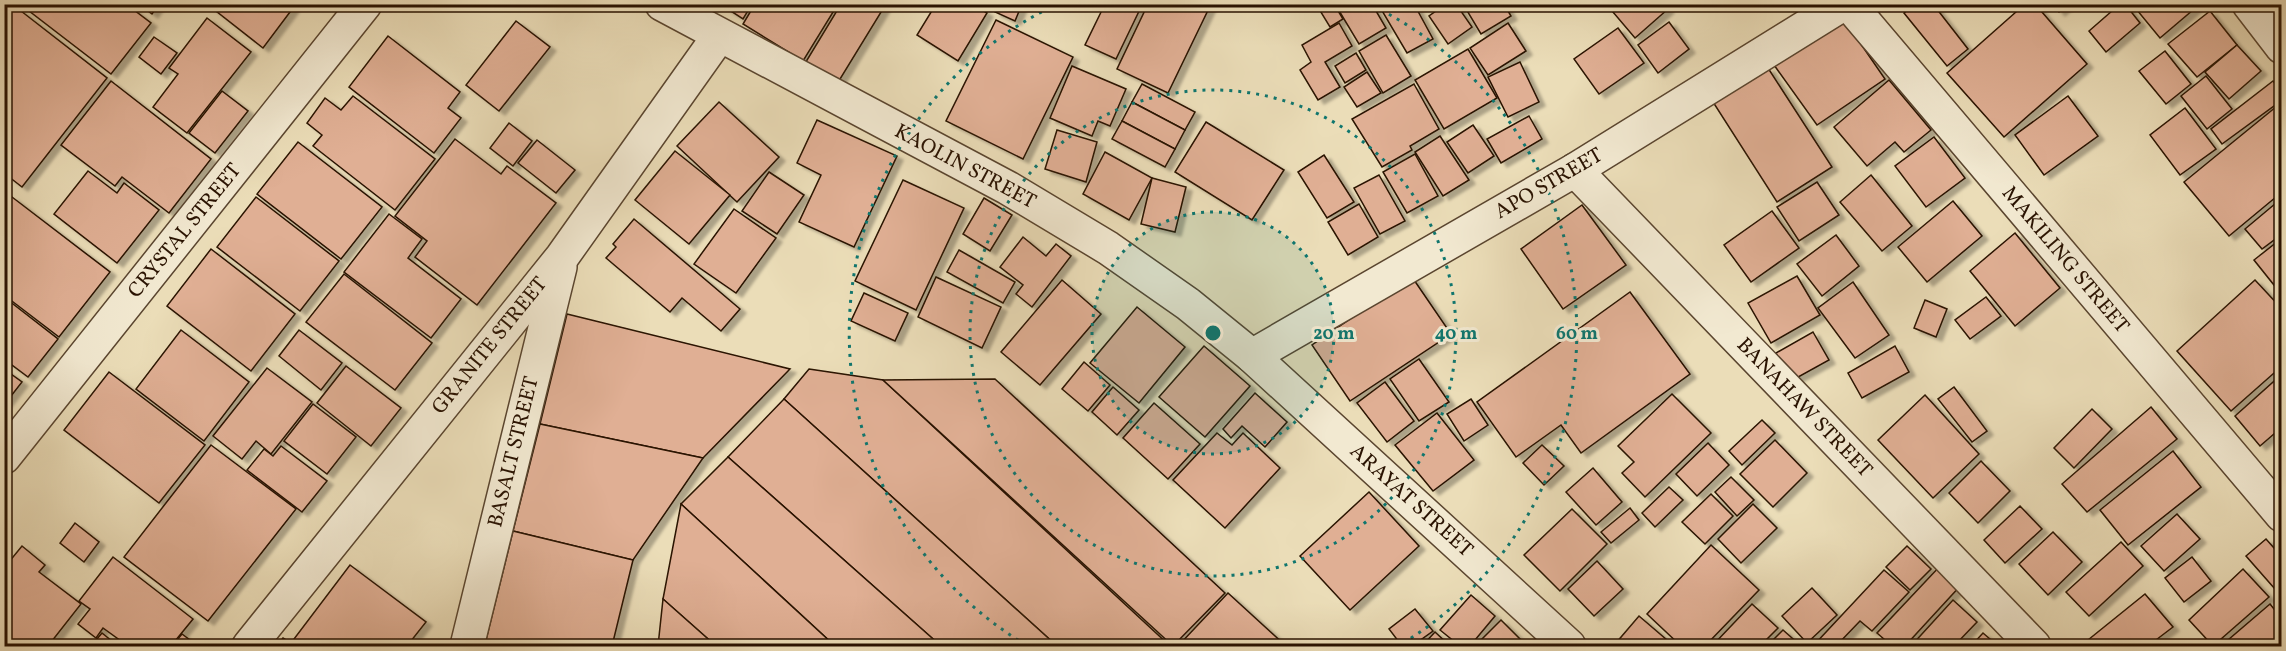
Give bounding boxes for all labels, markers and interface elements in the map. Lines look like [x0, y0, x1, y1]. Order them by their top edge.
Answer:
street label: KAOLIN STREET [889, 117, 1041, 217]
street label: APO STREET [1490, 141, 1608, 227]
street label: CRYSTAL STREET [121, 157, 249, 305]
street label: MAKILING STREET [1995, 180, 2135, 340]
street label: GRANITE STREET [425, 271, 555, 421]
text: 20 m [1313, 322, 1355, 347]
text: 40 m [1435, 322, 1477, 347]
text: 60 m [1556, 322, 1598, 347]
centre of rings [1203, 323, 1223, 343]
street label: BANAHAW STREET [1730, 332, 1878, 484]
street label: BASALT STREET [481, 374, 547, 530]
street label: ARAYAT STREET [1343, 438, 1479, 564]

